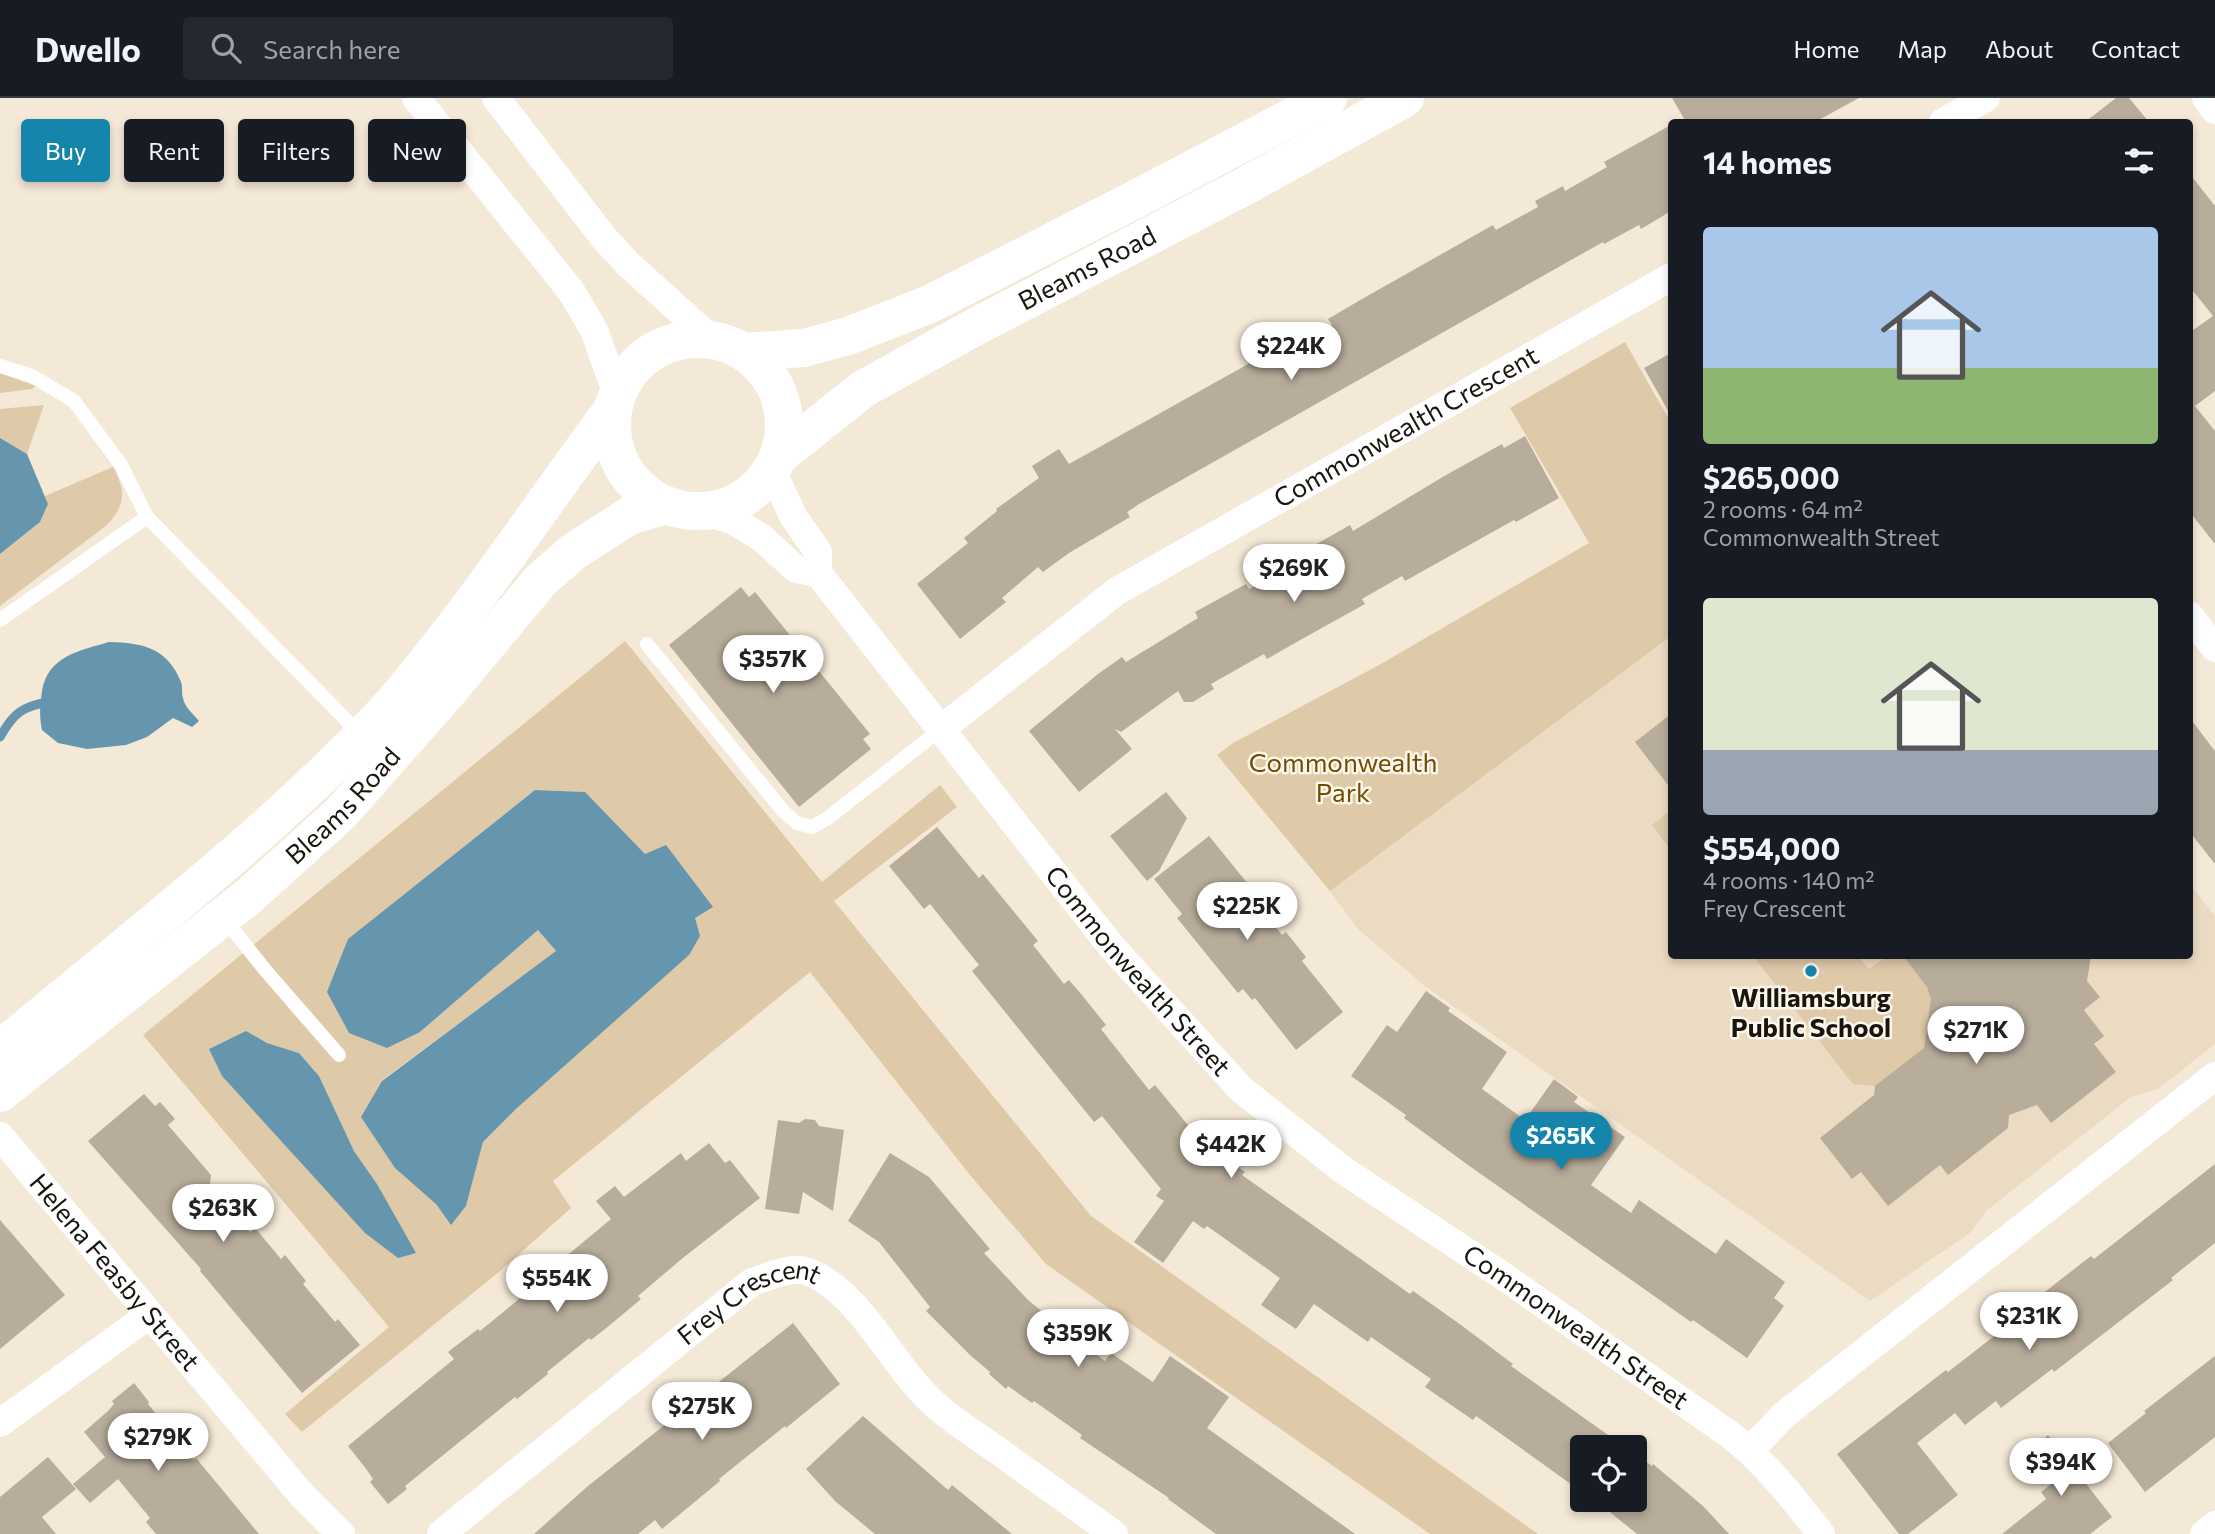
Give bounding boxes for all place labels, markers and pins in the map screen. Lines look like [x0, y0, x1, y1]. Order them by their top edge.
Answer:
pin: $224K [1242, 322, 1340, 382]
pin: $269K [1245, 545, 1343, 604]
pin: $357K [724, 636, 822, 695]
pin: $225K [1198, 882, 1296, 942]
marker: Williamsburg Public School [1803, 963, 1819, 979]
place label: Williamsburg Public School [1731, 981, 1891, 1042]
pin: $271K [1927, 1006, 2025, 1066]
pin: $265K [1512, 1112, 1610, 1172]
pin: $442K [1182, 1121, 1280, 1180]
pin: $263K [174, 1184, 272, 1244]
pin: $554K [508, 1254, 606, 1314]
pin: $231K [1980, 1292, 2078, 1352]
pin: $359K [1029, 1310, 1127, 1369]
pin: $275K [653, 1382, 751, 1442]
pin: $279K [109, 1414, 207, 1473]
pin: $394K [2012, 1438, 2110, 1498]

